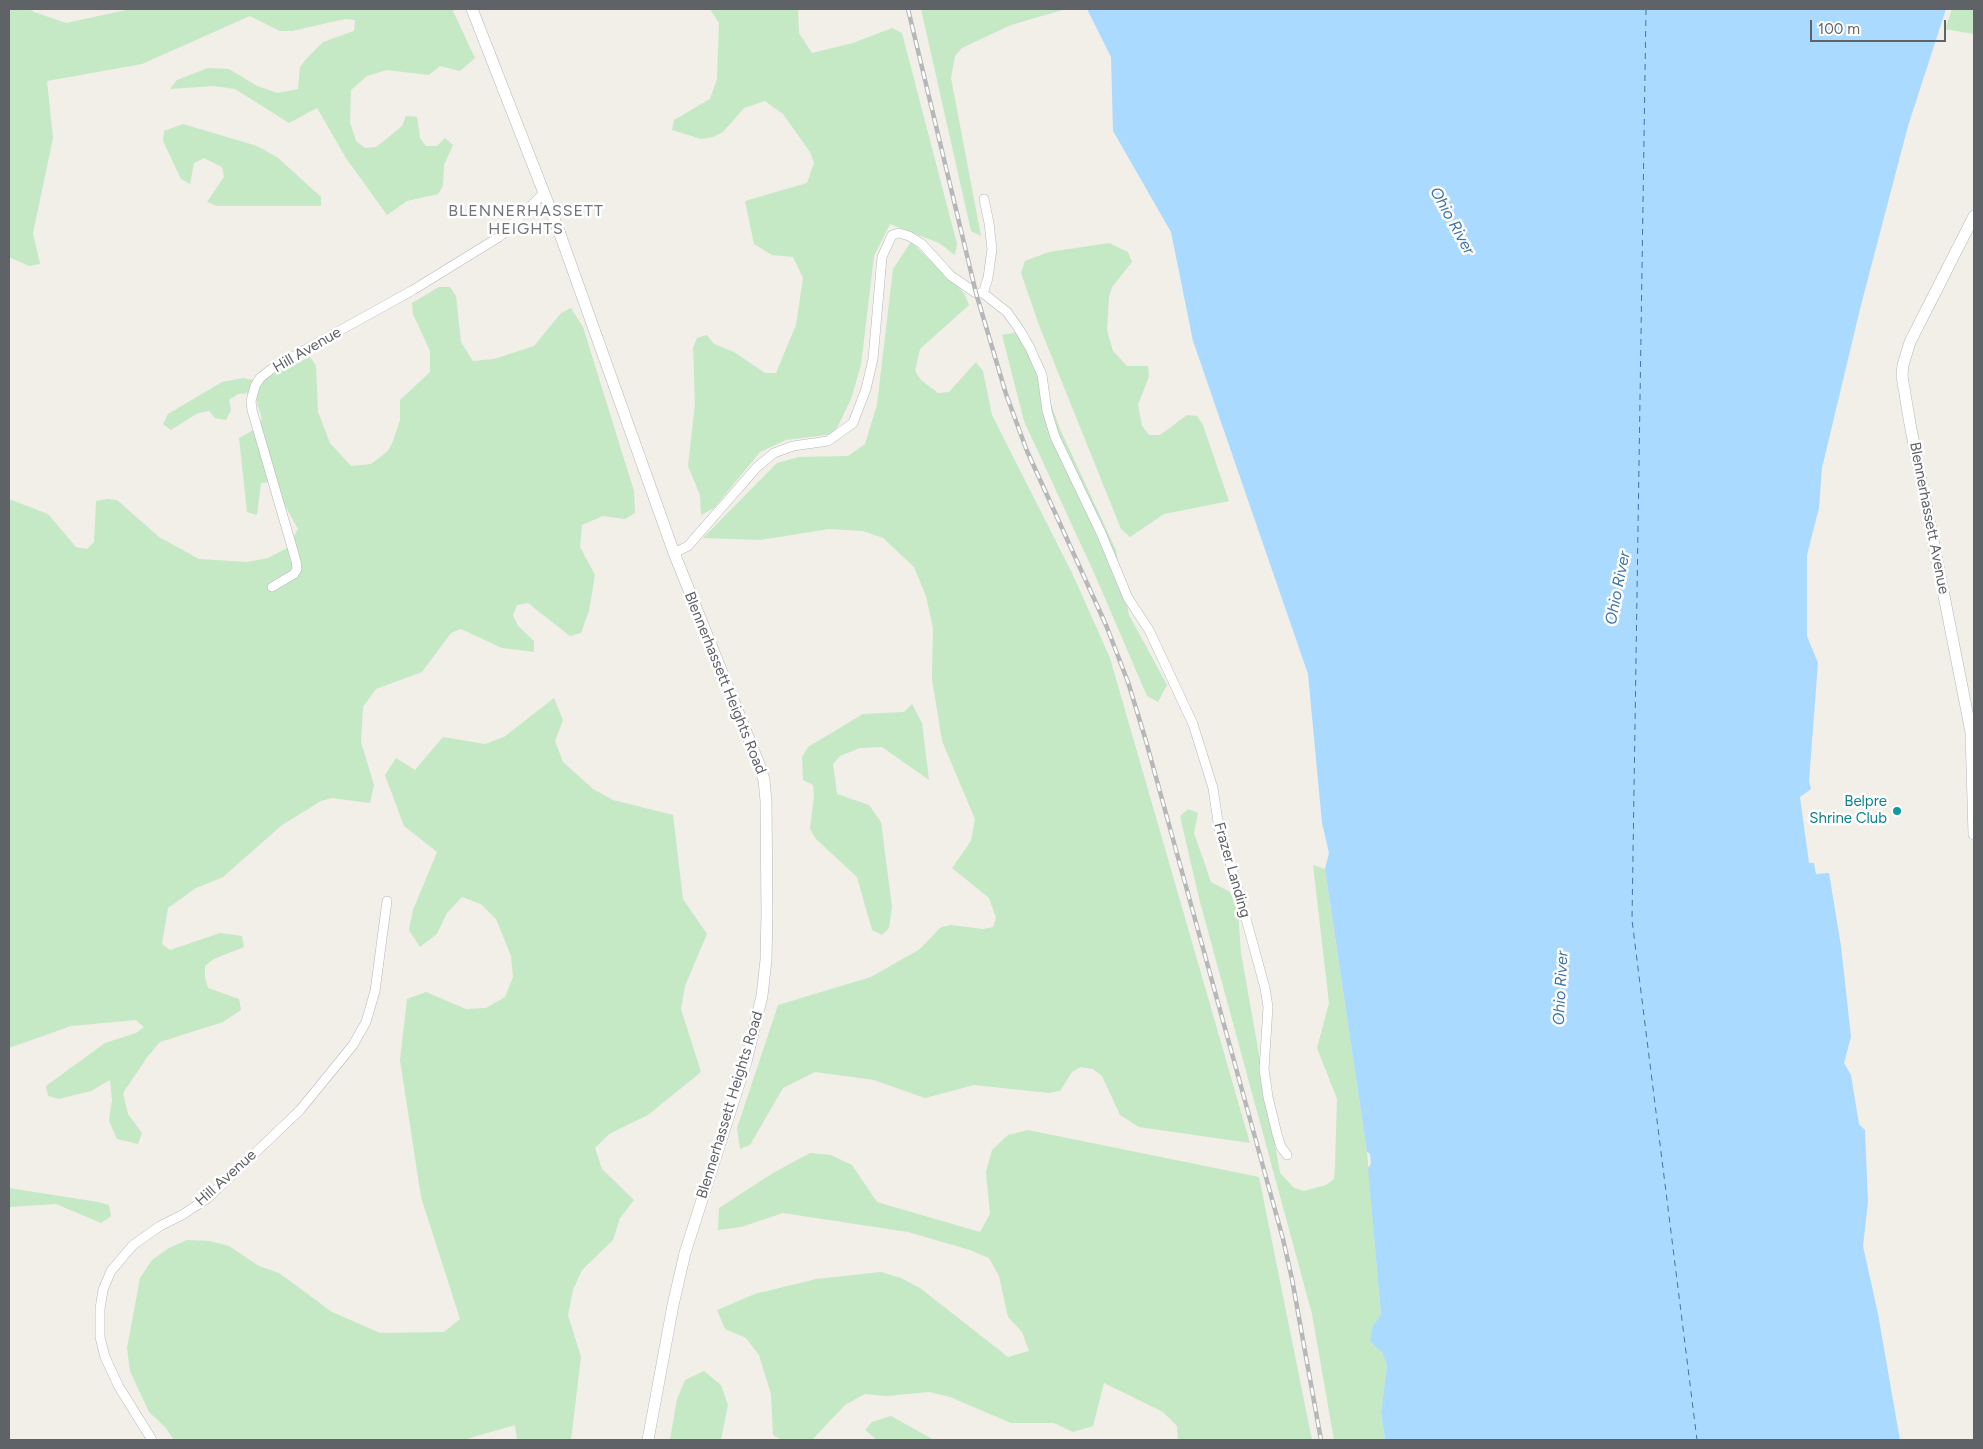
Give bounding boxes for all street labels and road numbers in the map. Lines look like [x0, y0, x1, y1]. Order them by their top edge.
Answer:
street label: Hill Avenue [270, 323, 344, 377]
street label: Blennerhassett Avenue [1905, 440, 1953, 596]
street label: Blennerhassett Heights Road [680, 589, 770, 777]
street label: Frazer Landing [1210, 820, 1254, 920]
street label: Blennerhassett Heights Road [693, 1009, 767, 1201]
street label: Hill Avenue [192, 1146, 260, 1210]

